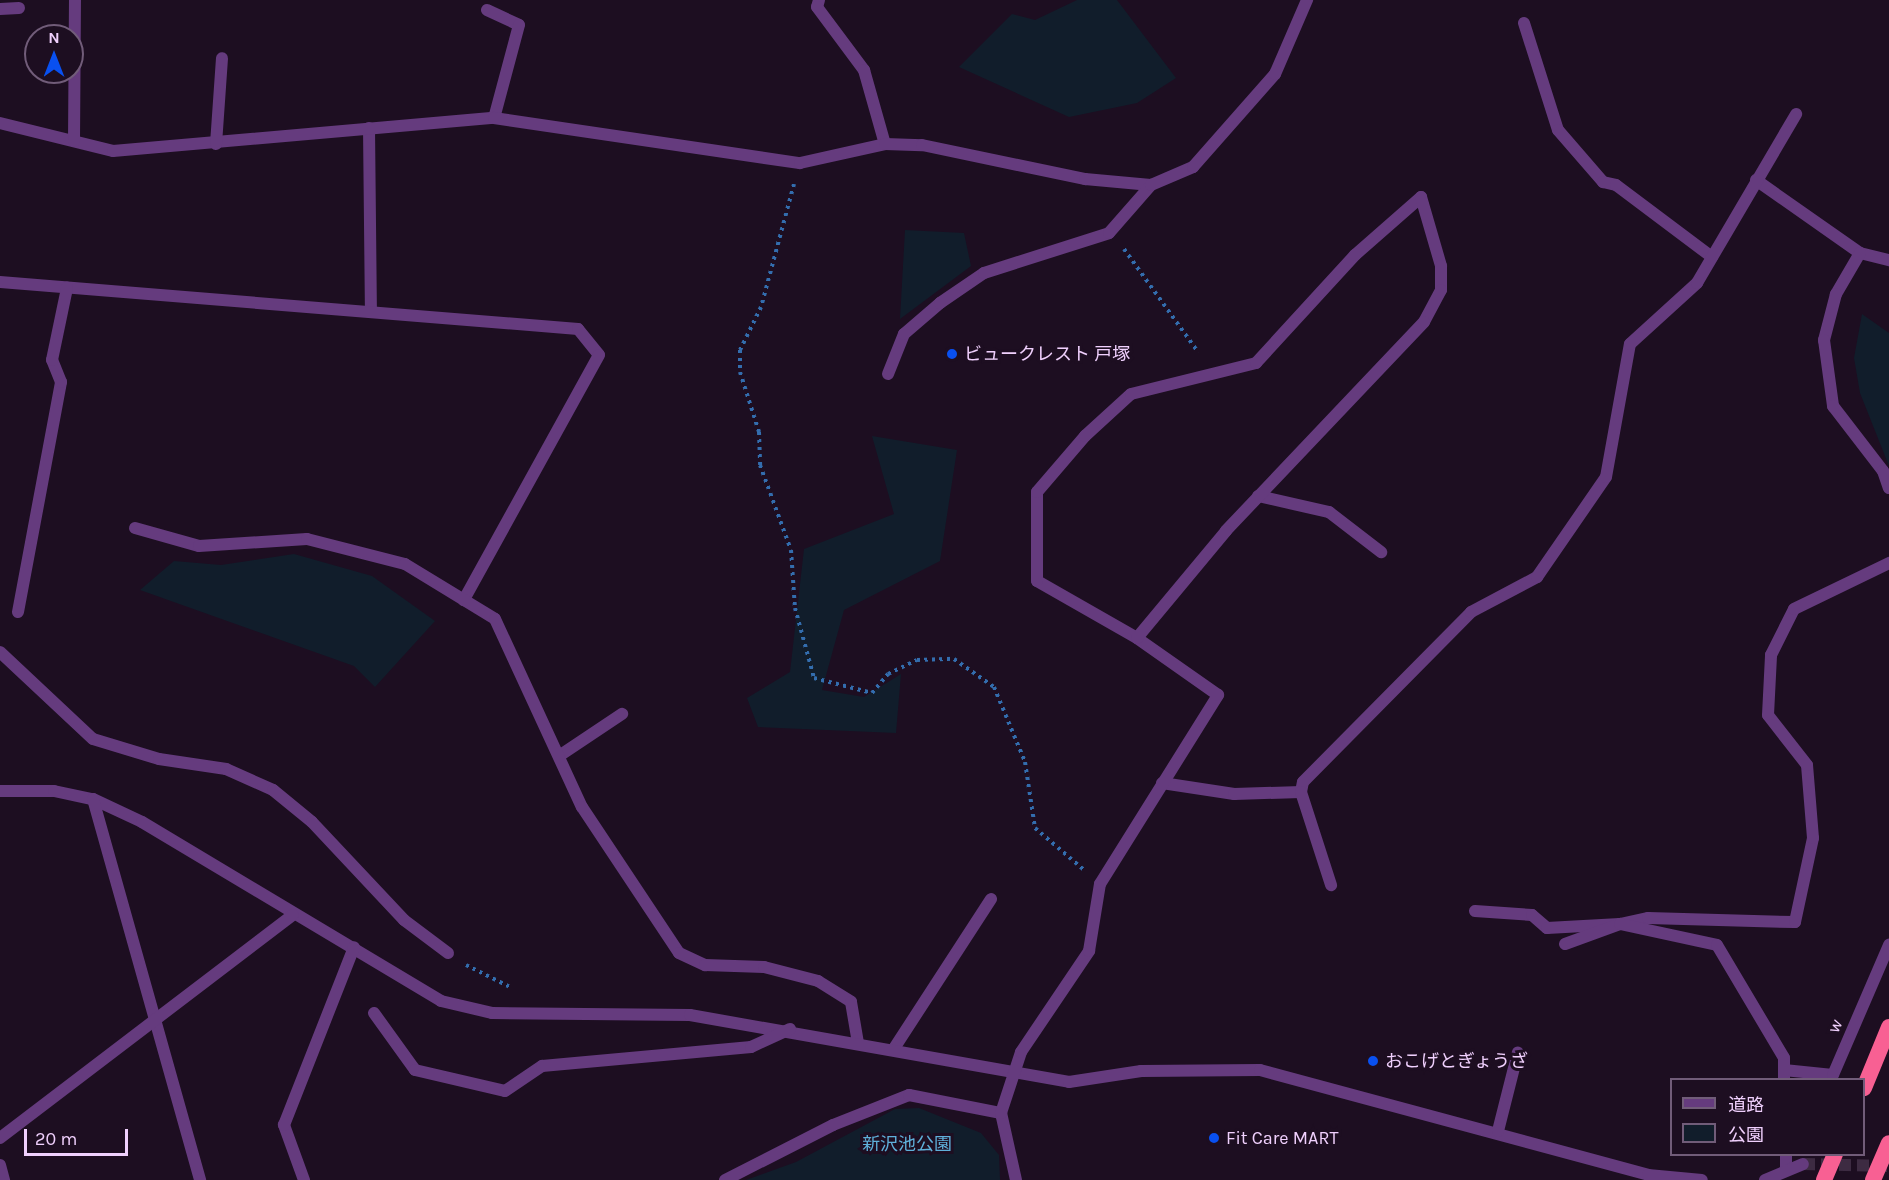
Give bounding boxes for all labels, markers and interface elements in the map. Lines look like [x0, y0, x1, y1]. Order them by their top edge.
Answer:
north arrow [24, 24, 84, 84]
text: N [48, 28, 60, 47]
place label: ビュークレスト 戸塚 [964, 343, 1130, 365]
marker: ビュークレスト 戸塚 [945, 347, 959, 361]
street label: w [1823, 1016, 1847, 1036]
place label: おこげとぎょうざ [1385, 1050, 1529, 1072]
marker: おこげとぎょうざ [1366, 1054, 1380, 1068]
legend [1670, 1078, 1865, 1156]
text: 道路 [1728, 1094, 1764, 1116]
scale bar [27, 1117, 130, 1155]
text: 公園 [1728, 1124, 1764, 1146]
place label: Fit Care MART [1226, 1127, 1338, 1149]
text: 20 m [35, 1128, 77, 1150]
marker: Fit Care MART [1207, 1131, 1221, 1145]
park label: 新沢池公園 [862, 1133, 952, 1155]

